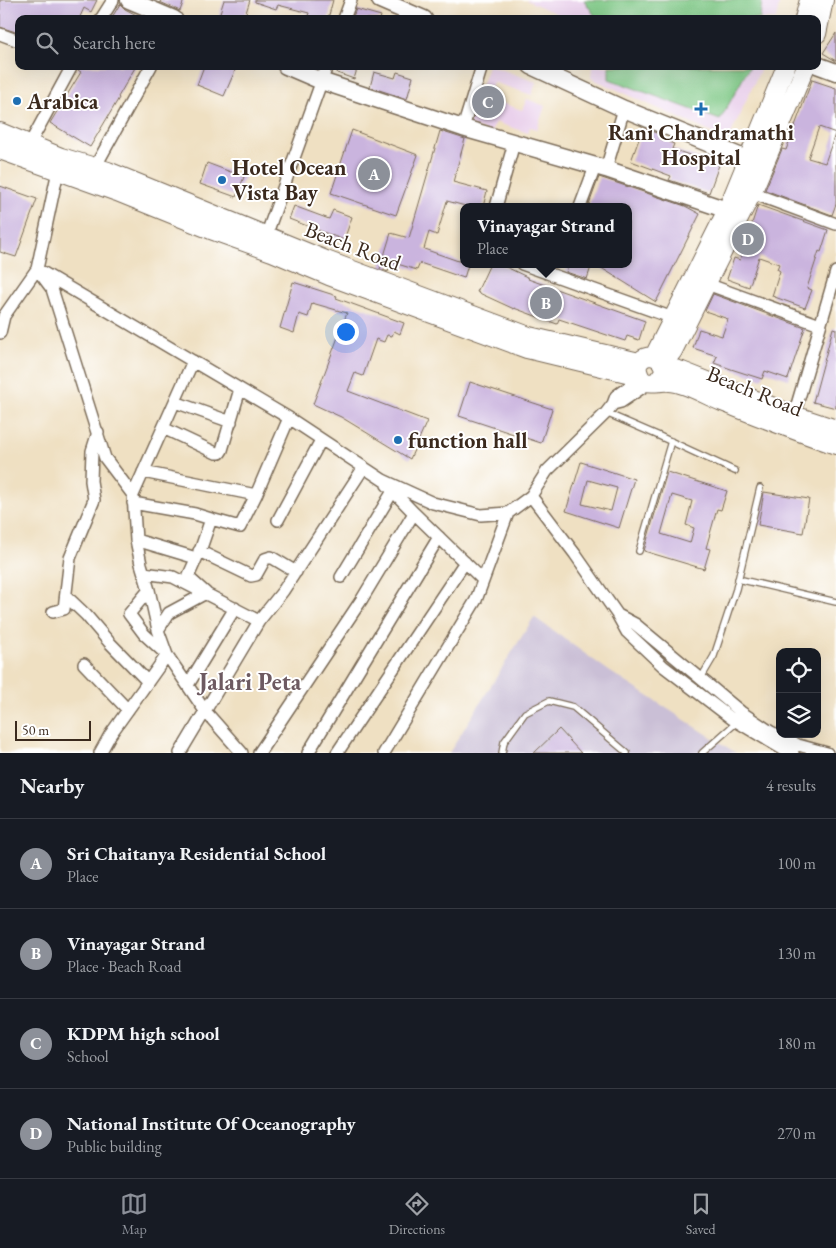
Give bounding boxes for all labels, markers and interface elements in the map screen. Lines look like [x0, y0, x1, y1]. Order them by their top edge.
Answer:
search box [15, 15, 821, 70]
icon: search [33, 29, 61, 57]
text: Search here [73, 30, 155, 55]
pin: C [472, 83, 504, 121]
place label: Arabica [26, 87, 99, 116]
marker: Arabica [11, 95, 23, 107]
marker: Rani Chandramathi Hospital [694, 102, 708, 116]
place label: Rani Chandramathi Hospital [608, 118, 794, 172]
place label: Hotel Ocean Vista Bay [232, 153, 347, 207]
pin: A [358, 155, 390, 193]
marker: Hotel Ocean Vista Bay [216, 174, 228, 186]
popup [460, 203, 632, 268]
text: Vinayagar Strand [477, 213, 615, 238]
street label: Beach Road [301, 214, 406, 278]
pin: D [732, 220, 764, 258]
text: Place [477, 238, 508, 259]
pin: B [530, 284, 562, 322]
your location [333, 319, 359, 345]
street label: Beach Road [703, 359, 808, 424]
place label: function hall [408, 426, 527, 455]
marker: function hall [392, 434, 404, 446]
map controls [776, 648, 821, 738]
button: locate [776, 648, 821, 693]
district label: Jalari Peta [197, 666, 302, 697]
button: layers [776, 693, 821, 738]
scale bar [15, 718, 91, 741]
text: 50 m [22, 721, 49, 739]
text: Nearby [20, 772, 84, 799]
text: 4 results [766, 775, 816, 796]
text: Sri Chaitanya Residential School [67, 841, 326, 866]
text: A [30, 853, 42, 874]
text: 100 m [777, 853, 816, 874]
text: Place [67, 866, 99, 887]
text: Vinayagar Strand [67, 931, 205, 956]
text: B [31, 943, 41, 964]
text: 130 m [777, 943, 816, 964]
text: Place · Beach Road [67, 956, 182, 977]
text: KDPM high school [67, 1021, 220, 1046]
text: C [30, 1033, 42, 1054]
text: 180 m [777, 1033, 816, 1054]
text: School [67, 1046, 109, 1067]
text: National Institute Of Oceanography [67, 1111, 356, 1136]
text: D [30, 1123, 42, 1144]
text: 270 m [777, 1123, 816, 1144]
text: Public building [67, 1136, 162, 1157]
tab: Map [120, 1190, 148, 1238]
tab: Directions [389, 1190, 445, 1238]
tab: Saved [686, 1190, 716, 1238]

